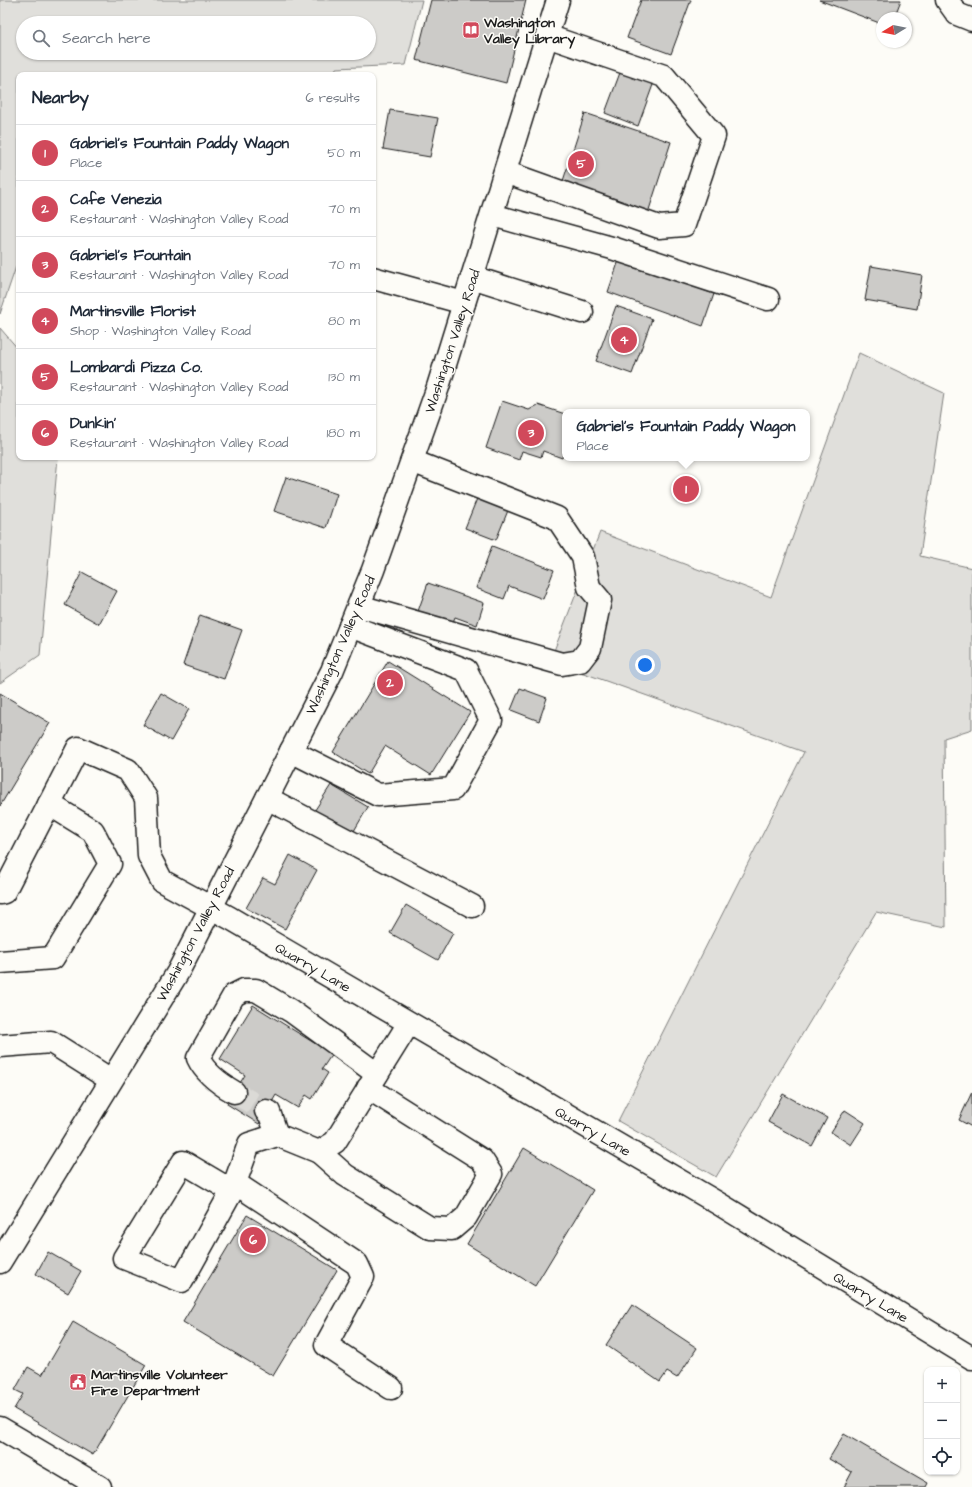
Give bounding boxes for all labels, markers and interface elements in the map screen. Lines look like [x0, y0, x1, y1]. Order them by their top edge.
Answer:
north arrow [876, 12, 912, 48]
place label: Washington Valley Library [483, 13, 575, 49]
search box [16, 16, 376, 60]
library icon: Washington Valley Library [461, 20, 481, 40]
icon: search [30, 27, 52, 49]
text: Search here [62, 28, 151, 49]
text: Nearby [32, 86, 89, 110]
text: 6 results [305, 89, 360, 107]
text: Gabriel's Fountain Paddy Wagon [70, 133, 289, 154]
text: 1 [44, 144, 46, 162]
text: 50 m [327, 144, 360, 162]
pin: 5 [568, 149, 594, 179]
text: Place [70, 154, 102, 172]
text: Cafe Venezia [70, 189, 162, 210]
text: 2 [41, 200, 49, 218]
text: 70 m [328, 200, 360, 218]
text: Restaurant · Washington Valley Road [70, 210, 288, 228]
text: Gabriel’s Fountain [70, 245, 191, 266]
text: 3 [42, 256, 48, 274]
text: 70 m [328, 256, 360, 274]
text: Restaurant · Washington Valley Road [70, 266, 288, 284]
street label: Washington Valley Road [420, 267, 486, 416]
text: Martinsville Florist [70, 301, 196, 322]
text: 4 [41, 312, 49, 330]
text: 80 m [328, 312, 360, 330]
text: Shop · Washington Valley Road [70, 322, 251, 340]
pin: 4 [611, 325, 637, 355]
text: Lombardi Pizza Co. [70, 357, 202, 378]
text: 5 [40, 368, 50, 386]
text: 130 m [328, 368, 360, 386]
text: Restaurant · Washington Valley Road [70, 378, 288, 396]
popup [562, 409, 810, 461]
text: Dunkin' [70, 413, 116, 434]
text: Gabriel's Fountain Paddy Wagon [576, 416, 796, 437]
pin: 3 [518, 418, 544, 448]
text: 6 [41, 424, 49, 442]
text: 180 m [326, 424, 360, 442]
text: Restaurant · Washington Valley Road [70, 434, 288, 452]
text: Place [576, 437, 609, 455]
pin: 1 [673, 474, 699, 504]
street label: Washington Valley Road [301, 573, 381, 718]
your location [635, 655, 655, 675]
pin: 2 [377, 668, 403, 698]
street label: Washington Valley Road [152, 864, 240, 1005]
street label: Quarry Lane [271, 938, 354, 998]
street label: Quarry Lane [551, 1102, 634, 1162]
pin: 6 [240, 1225, 266, 1255]
street label: Quarry Lane [829, 1268, 912, 1328]
place label: Martinsville Volunteer Fire Department [91, 1365, 228, 1401]
map controls [924, 1367, 960, 1475]
button: + [924, 1367, 960, 1403]
public building icon: Martinsville Volunteer Fire Department [68, 1372, 88, 1392]
button: − [924, 1403, 960, 1439]
button: locate [924, 1439, 960, 1475]

